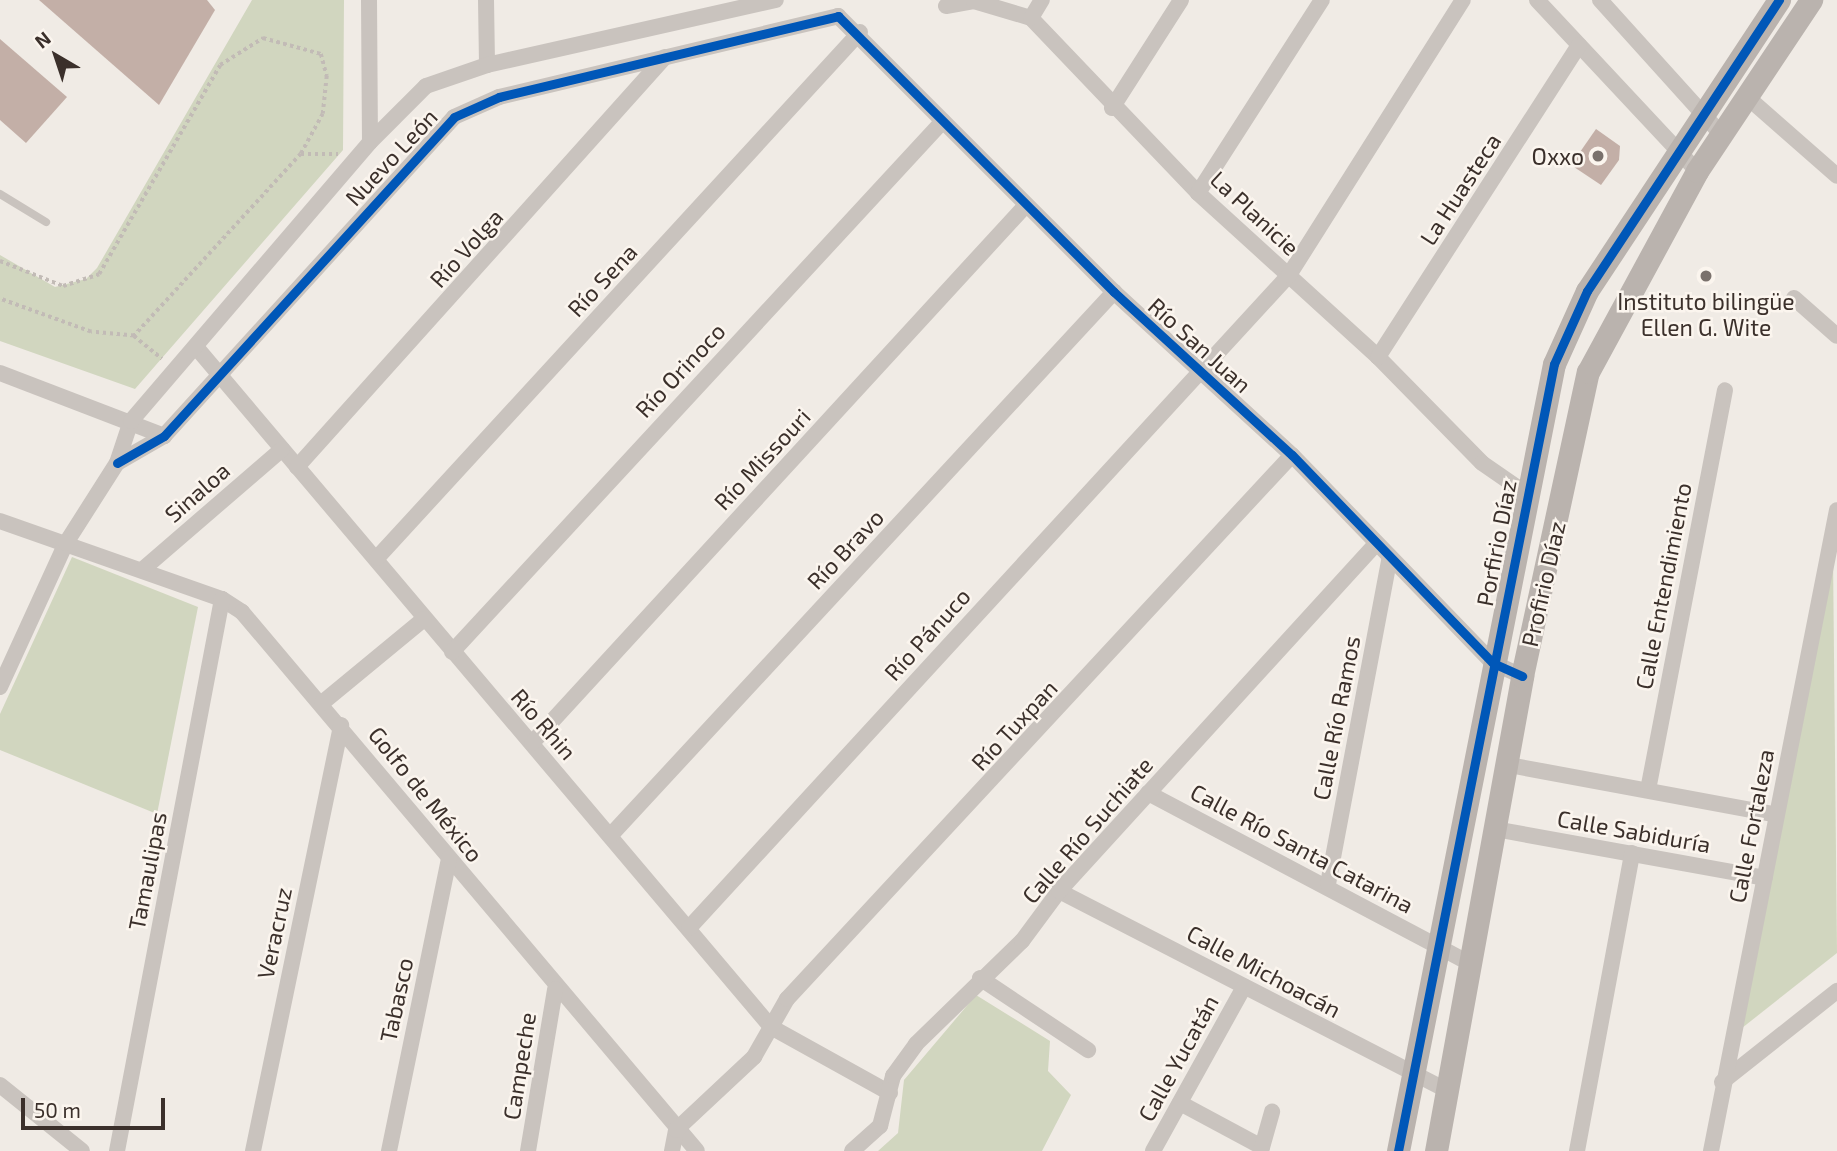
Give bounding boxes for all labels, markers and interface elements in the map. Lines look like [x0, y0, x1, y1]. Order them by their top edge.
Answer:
north arrow [21, 21, 91, 91]
text: N [30, 26, 55, 53]
street label: Nuevo León [339, 103, 443, 211]
street label: La Huasteca [1414, 128, 1506, 250]
place label: Oxxo [1532, 142, 1584, 170]
marker: Oxxo [1590, 148, 1606, 164]
street label: La Planicie [1205, 165, 1305, 261]
street label: Río Volga [423, 203, 509, 293]
street label: Río Sena [561, 238, 643, 322]
marker: Instituto bilingüe Ellen G. Wite [1698, 268, 1714, 284]
place label: Instituto bilingüe Ellen G. Wite [1617, 287, 1795, 341]
street label: Río San Juan [1143, 292, 1257, 398]
street label: Río Orinoco [629, 317, 731, 423]
street label: Río Missouri [708, 403, 816, 515]
street label: Sinaloa [159, 456, 235, 528]
street label: Porfirio Díaz [1470, 477, 1522, 609]
street label: Calle Entendimiento [1629, 480, 1697, 692]
street label: Río Bravo [801, 503, 889, 595]
street label: Profirio Díaz [1515, 519, 1571, 649]
street label: Río Pánuco [878, 582, 976, 686]
street label: Calle Río Ramos [1307, 634, 1365, 802]
street label: Río Tuxpan [965, 674, 1063, 776]
street label: Río Rhin [506, 683, 582, 765]
street label: Golfo de México [363, 721, 489, 867]
street label: Calle Fortaleza [1723, 747, 1779, 905]
street label: Calle Río Suchiate [1016, 751, 1158, 909]
street label: Calle Río Santa Catarina [1186, 777, 1418, 919]
street label: Calle Sabiduría [1555, 804, 1713, 858]
street label: Tamaulipas [122, 810, 172, 932]
street label: Veracruz [251, 885, 297, 981]
street label: Calle Michoacán [1182, 919, 1346, 1023]
street label: Tabasco [374, 955, 418, 1045]
street label: Calle Yucatán [1132, 990, 1224, 1126]
street label: Campeche [497, 1010, 541, 1122]
scale bar [24, 1084, 168, 1128]
text: 50 m [34, 1097, 81, 1122]

